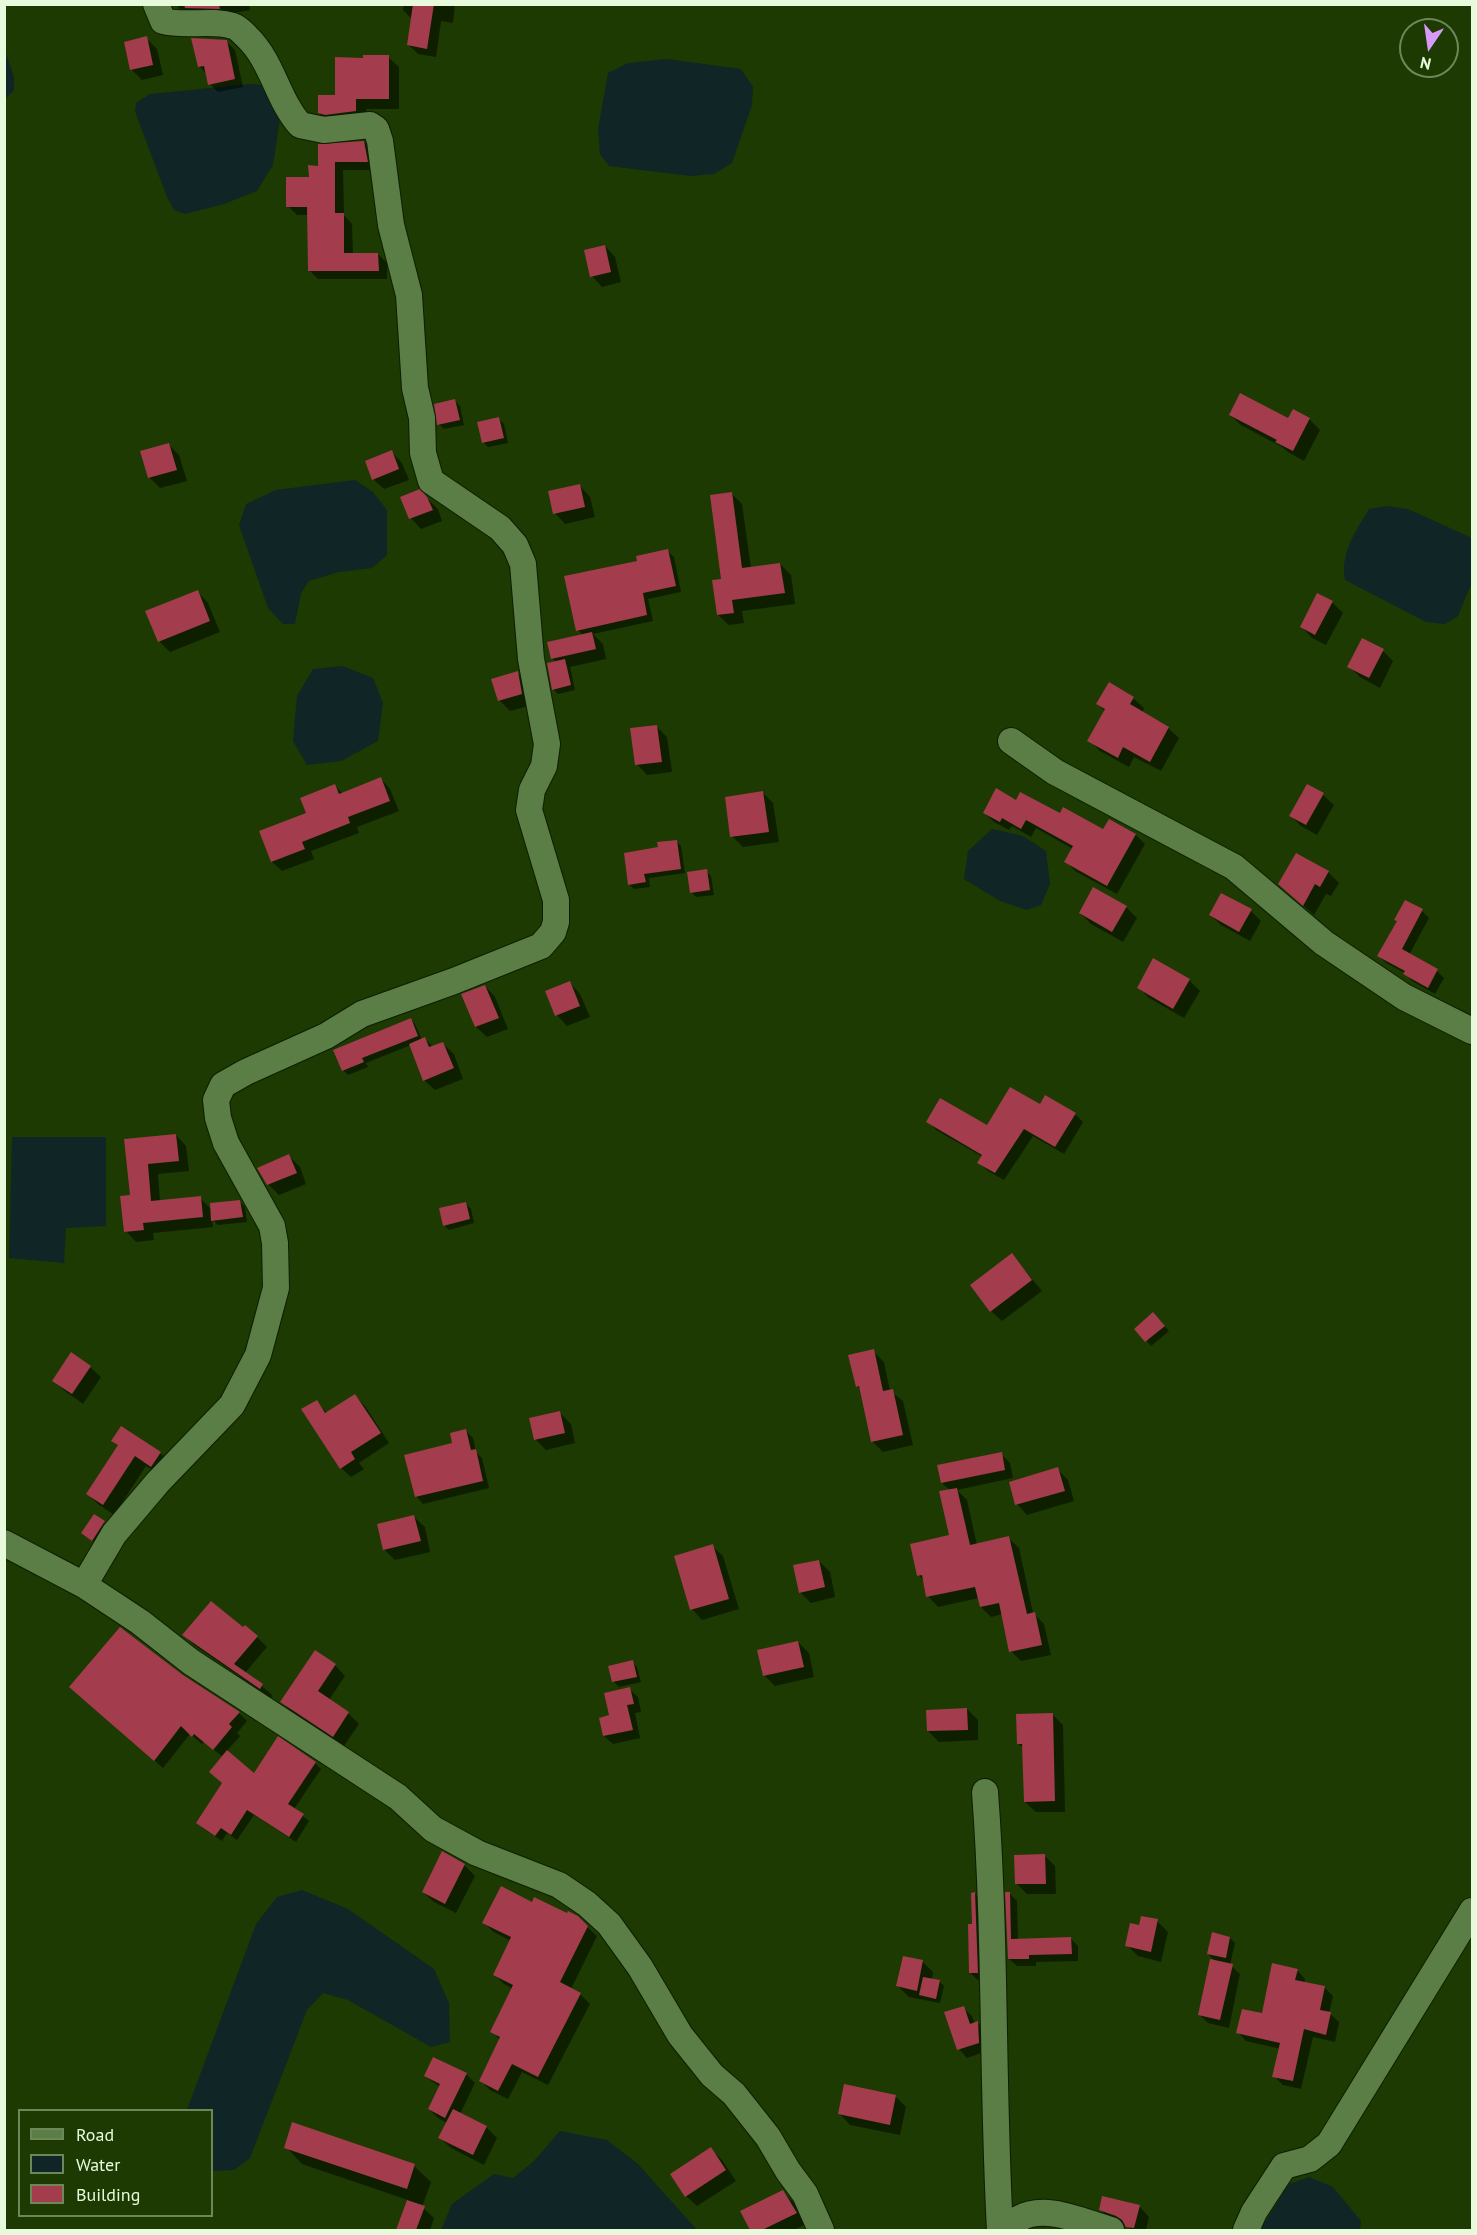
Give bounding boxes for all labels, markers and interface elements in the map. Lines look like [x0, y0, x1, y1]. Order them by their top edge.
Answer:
north arrow [1399, 18, 1459, 78]
text: N [1418, 53, 1433, 75]
legend [18, 2109, 213, 2217]
text: Road [76, 2123, 114, 2146]
text: Water [76, 2153, 120, 2176]
text: Building [76, 2183, 140, 2206]

